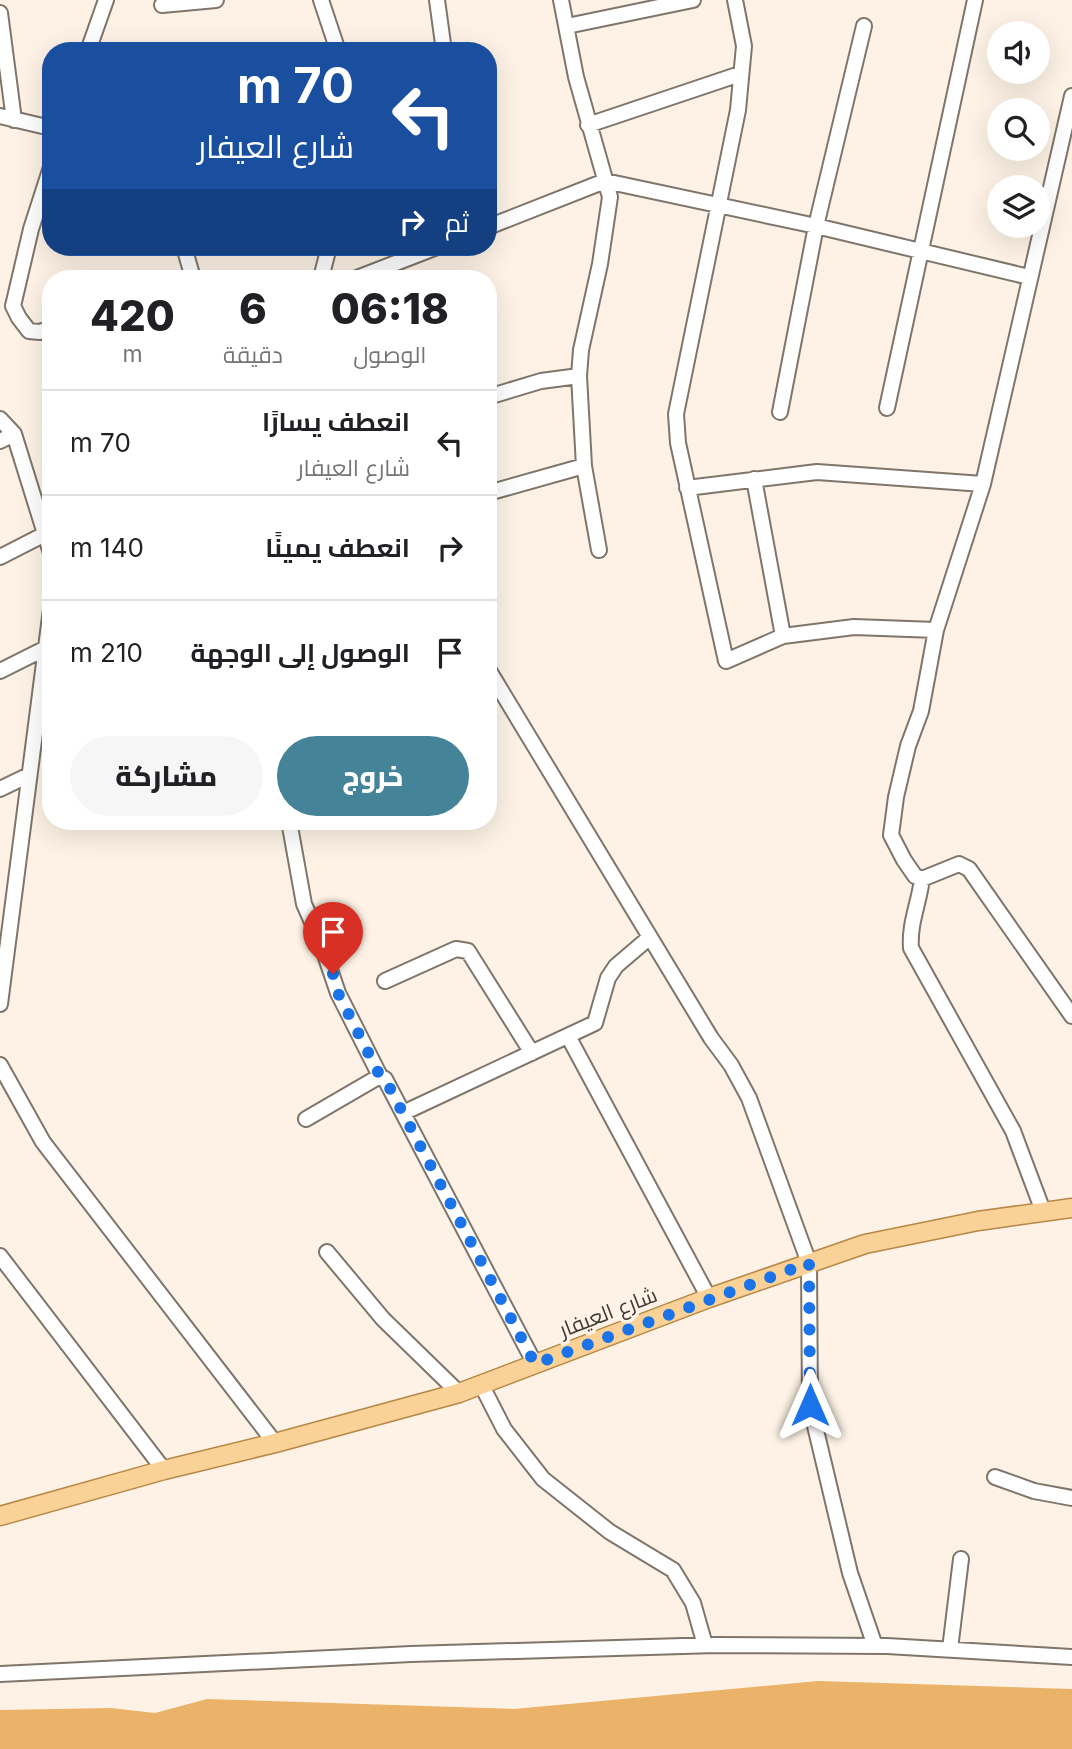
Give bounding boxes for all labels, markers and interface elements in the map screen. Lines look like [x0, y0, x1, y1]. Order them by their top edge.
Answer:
map controls [987, 21, 1050, 238]
button: sound [987, 21, 1050, 84]
text: 70 m [237, 56, 354, 115]
icon: left [378, 70, 469, 161]
button: search [987, 98, 1050, 161]
text: شارع العيفار [198, 127, 354, 166]
button: layers [987, 175, 1050, 238]
icon: right [393, 203, 431, 241]
text: ثم [445, 207, 469, 238]
text: 6 [239, 283, 267, 334]
text: 06:18 [331, 283, 449, 334]
text: 420 [90, 290, 175, 341]
text: m [122, 340, 143, 368]
text: دقيقة [223, 341, 283, 369]
text: الوصول [353, 341, 427, 369]
text: انعطف يسارًا [262, 406, 410, 437]
icon: left [431, 424, 469, 462]
text: 70 m [70, 427, 131, 458]
text: شارع العيفار [298, 454, 410, 482]
icon: right [431, 529, 469, 567]
text: 140 m [70, 532, 144, 563]
text: انعطف يمينًا [265, 532, 410, 563]
icon: arrive [431, 634, 469, 672]
text: 210 m [70, 637, 143, 668]
text: الوصول إلى الوجهة [191, 637, 410, 668]
button: مشاركة [70, 736, 263, 816]
button: خروج [277, 736, 469, 816]
pin [303, 902, 363, 974]
icon: arrive [314, 913, 352, 951]
street label: شارع العيفار [555, 1282, 661, 1344]
position arrow [773, 1368, 847, 1442]

